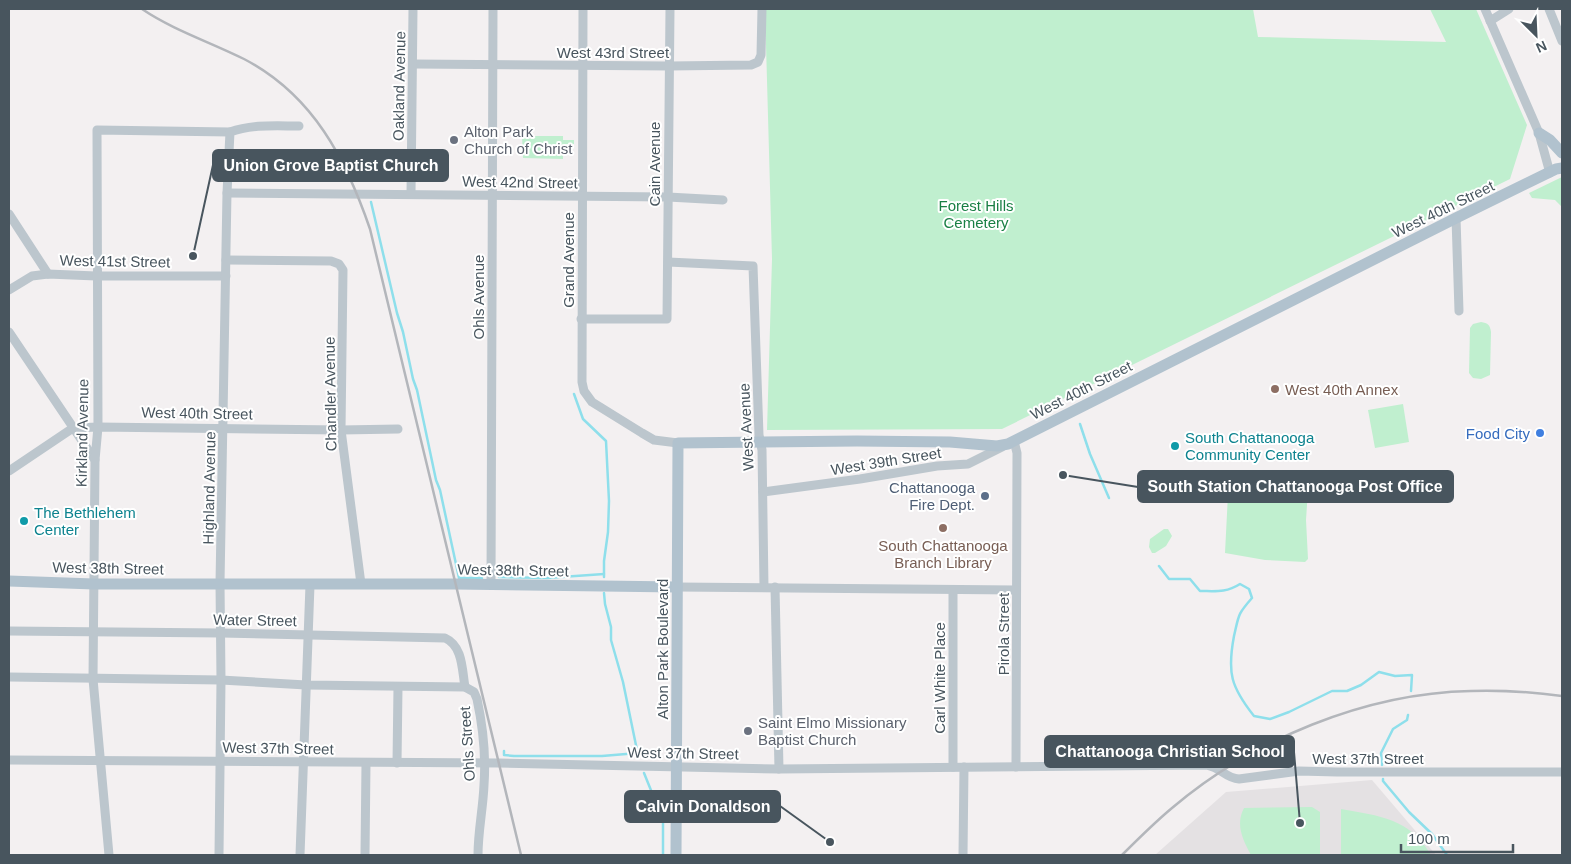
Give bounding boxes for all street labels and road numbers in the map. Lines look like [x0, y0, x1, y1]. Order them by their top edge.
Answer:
street label: Oakland Avenue [390, 31, 408, 141]
street label: West 43rd Street [557, 44, 670, 61]
street label: Cain Avenue [646, 122, 663, 206]
street label: West 42nd Street [462, 172, 579, 192]
street label: West 40th Street [1389, 177, 1498, 241]
street label: Grand Avenue [560, 212, 577, 308]
street label: West 41st Street [60, 252, 171, 270]
street label: Ohls Avenue [470, 255, 487, 339]
street label: Chandler Avenue [320, 336, 340, 452]
street label: West 40th Street [1027, 357, 1135, 423]
street label: Kirkland Avenue [73, 379, 91, 487]
street label: West Avenue [735, 383, 757, 471]
street label: West 40th Street [141, 404, 254, 422]
street label: Highland Avenue [200, 431, 218, 545]
street label: West 39th Street [830, 444, 943, 478]
street label: West 38th Street [52, 559, 165, 577]
street label: West 38th Street [457, 561, 570, 579]
street label: Alton Park Boulevard [654, 579, 671, 719]
street label: Pirola Street [995, 592, 1012, 675]
street label: Water Street [213, 611, 298, 629]
street label: Carl White Place [931, 622, 948, 734]
street label: Ohls Street [456, 705, 478, 782]
street label: West 37th Street [222, 739, 335, 757]
street label: West 37th Street [627, 744, 740, 762]
street label: West 37th Street [1312, 750, 1425, 767]

